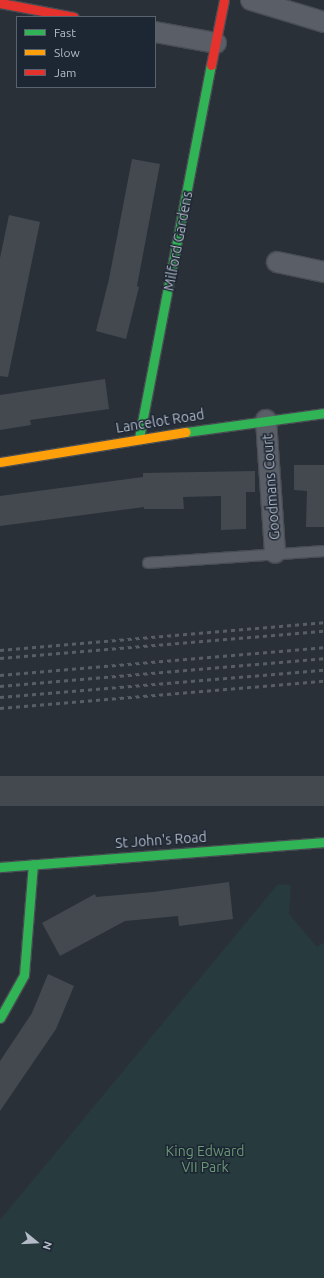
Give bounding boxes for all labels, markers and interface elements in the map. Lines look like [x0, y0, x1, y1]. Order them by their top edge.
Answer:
legend [16, 16, 156, 88]
text: Fast [54, 26, 76, 39]
text: Slow [54, 46, 80, 59]
text: Jam [54, 66, 76, 79]
street label: Milford Gardens [160, 190, 196, 292]
street label: Lancelot Road [115, 406, 205, 436]
street label: Goodmans Court [259, 434, 283, 540]
street label: St John's Road [115, 828, 207, 852]
park label: King Edward VII Park [166, 1143, 244, 1176]
north arrow [16, 1222, 56, 1262]
text: N [40, 1240, 54, 1251]

